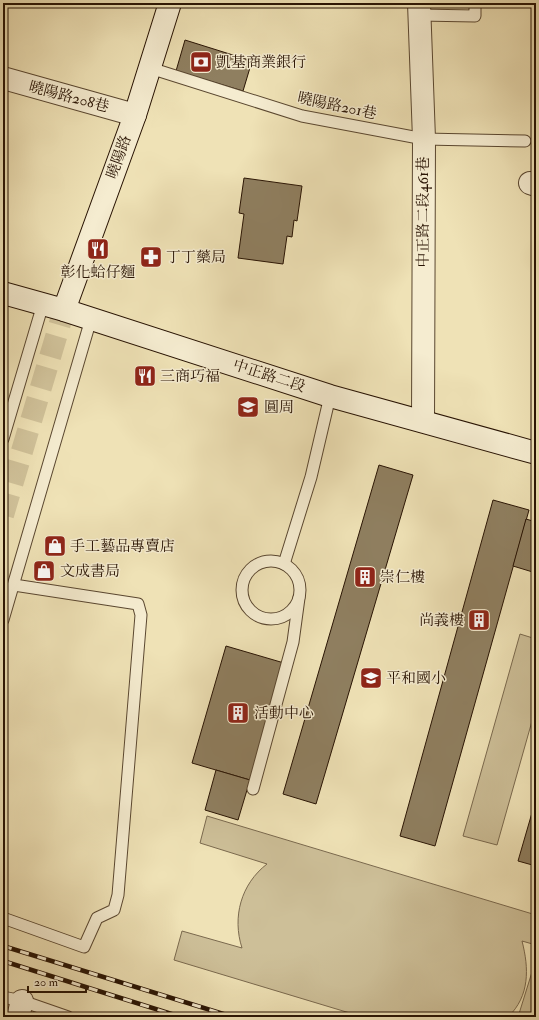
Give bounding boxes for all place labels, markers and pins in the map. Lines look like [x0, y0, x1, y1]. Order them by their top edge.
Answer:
bank icon: 凱基商業銀行 [188, 49, 214, 75]
place label: 凱基商業銀行 [216, 53, 306, 72]
restaurant icon: 彰化蛤仔麵 [85, 236, 111, 262]
pharmacy icon: 丁丁藥局 [138, 244, 164, 270]
place label: 丁丁藥局 [166, 248, 226, 267]
place label: 彰化蛤仔麵 [60, 263, 136, 282]
restaurant icon: 三商巧福 [132, 363, 158, 389]
place label: 三商巧福 [160, 367, 220, 386]
school or university icon: 圓周 [235, 394, 261, 420]
place label: 圓周 [264, 398, 294, 417]
shop icon: 手工藝品專賣店 [42, 533, 68, 559]
place label: 手工藝品專賣店 [70, 537, 175, 556]
shop icon: 文成書局 [31, 558, 57, 584]
place label: 文成書局 [60, 562, 120, 581]
building icon: 崇仁樓 [352, 564, 378, 590]
place label: 崇仁樓 [380, 568, 425, 587]
building icon: 尚義樓 [466, 607, 492, 633]
place label: 尚義樓 [419, 611, 464, 630]
school or university icon: 平和國小 [358, 665, 384, 691]
place label: 平和國小 [386, 669, 446, 688]
building icon: 活動中心 [225, 700, 251, 726]
place label: 活動中心 [254, 704, 314, 723]

